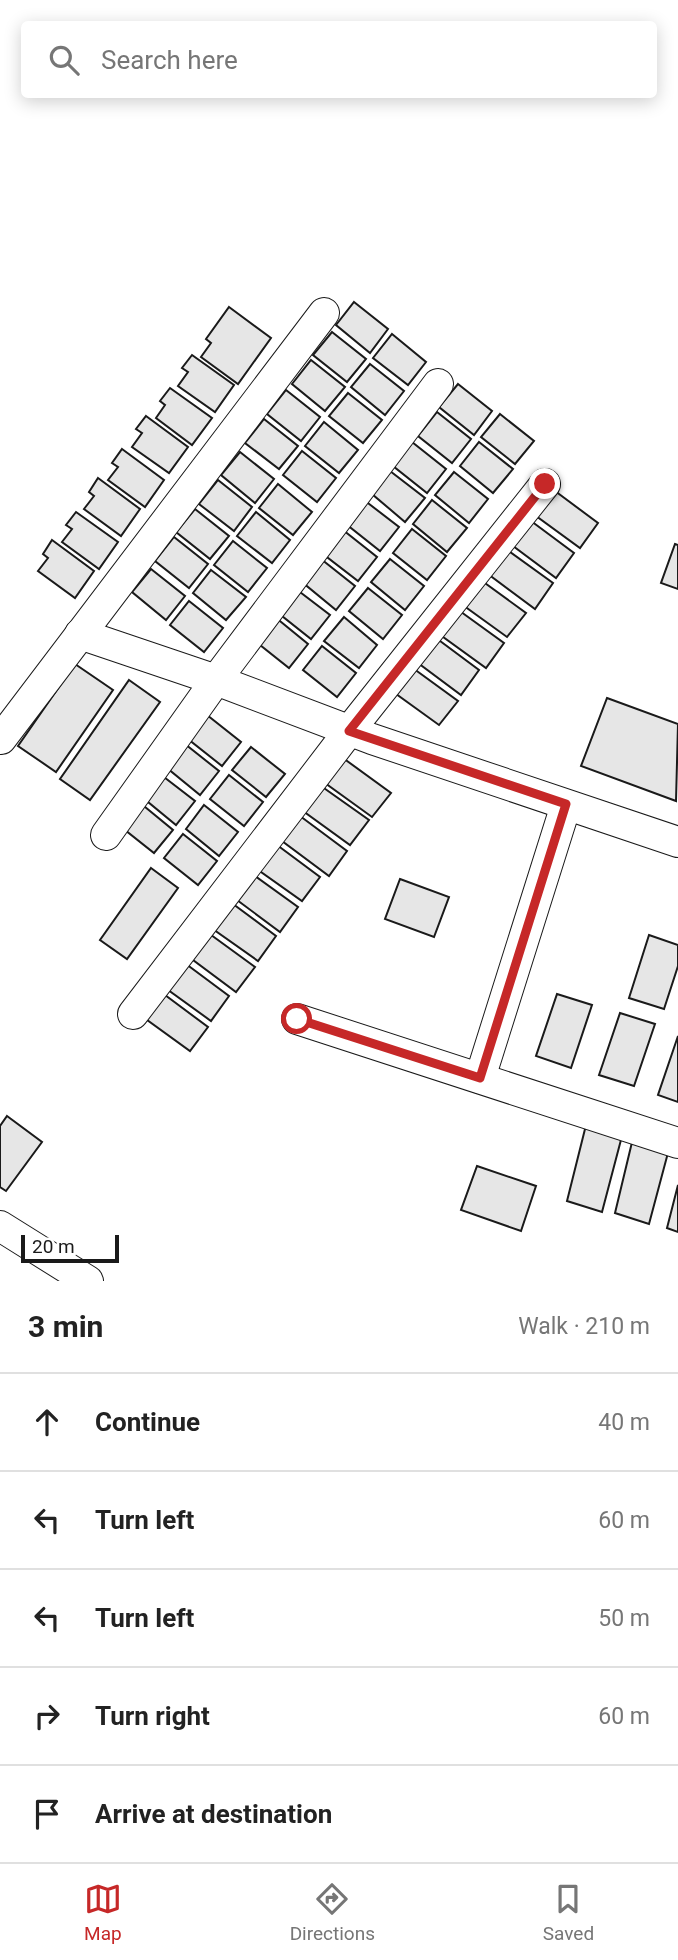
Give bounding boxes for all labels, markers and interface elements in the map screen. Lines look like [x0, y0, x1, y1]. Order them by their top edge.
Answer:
search box [21, 21, 657, 98]
icon: search [45, 41, 83, 79]
text: Search here [101, 45, 238, 75]
route end [529, 468, 560, 499]
route start [281, 1003, 312, 1034]
scale bar [21, 1232, 119, 1264]
text: 20 m [32, 1235, 75, 1258]
text: 3 min [28, 1309, 103, 1344]
text: Walk · 210 m [518, 1313, 650, 1340]
icon: ahead [28, 1403, 66, 1441]
text: Continue [95, 1407, 200, 1437]
text: 40 m [598, 1409, 650, 1436]
icon: left [28, 1501, 66, 1539]
text: Turn left [95, 1505, 194, 1535]
text: 60 m [598, 1507, 650, 1534]
icon: left [28, 1599, 66, 1637]
text: Turn left [95, 1603, 194, 1633]
text: 50 m [598, 1605, 650, 1632]
icon: right [28, 1697, 66, 1735]
text: Turn right [95, 1701, 210, 1731]
text: 60 m [598, 1703, 650, 1730]
icon: arrive [28, 1795, 66, 1833]
text: Arrive at destination [95, 1799, 332, 1829]
tab: Map [84, 1880, 122, 1945]
tab: Directions [290, 1880, 375, 1945]
tab: Saved [543, 1880, 594, 1945]

